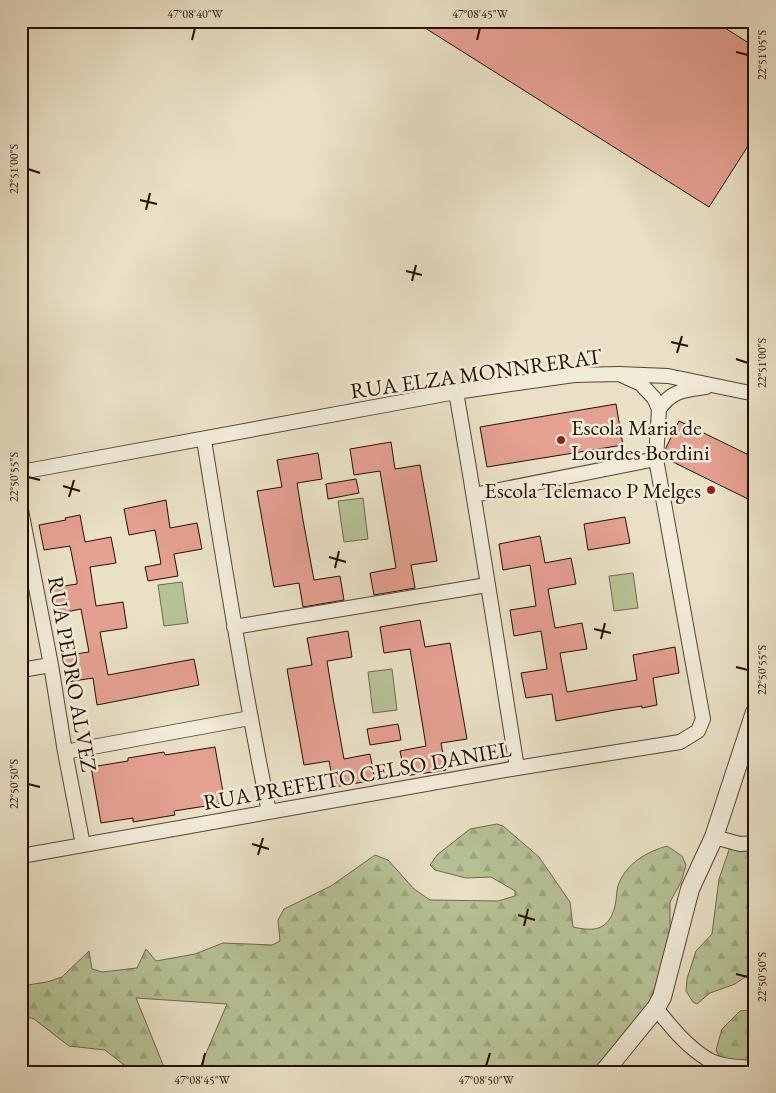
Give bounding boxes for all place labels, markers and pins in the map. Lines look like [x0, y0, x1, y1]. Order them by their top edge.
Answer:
place label: Escola Maria de Lourdes Bordini [571, 413, 710, 467]
marker: Escola Maria de Lourdes Bordini [555, 434, 567, 446]
place label: Escola Telemaco P Melges [484, 476, 701, 505]
marker: Escola Telemaco P Melges [705, 484, 717, 496]

